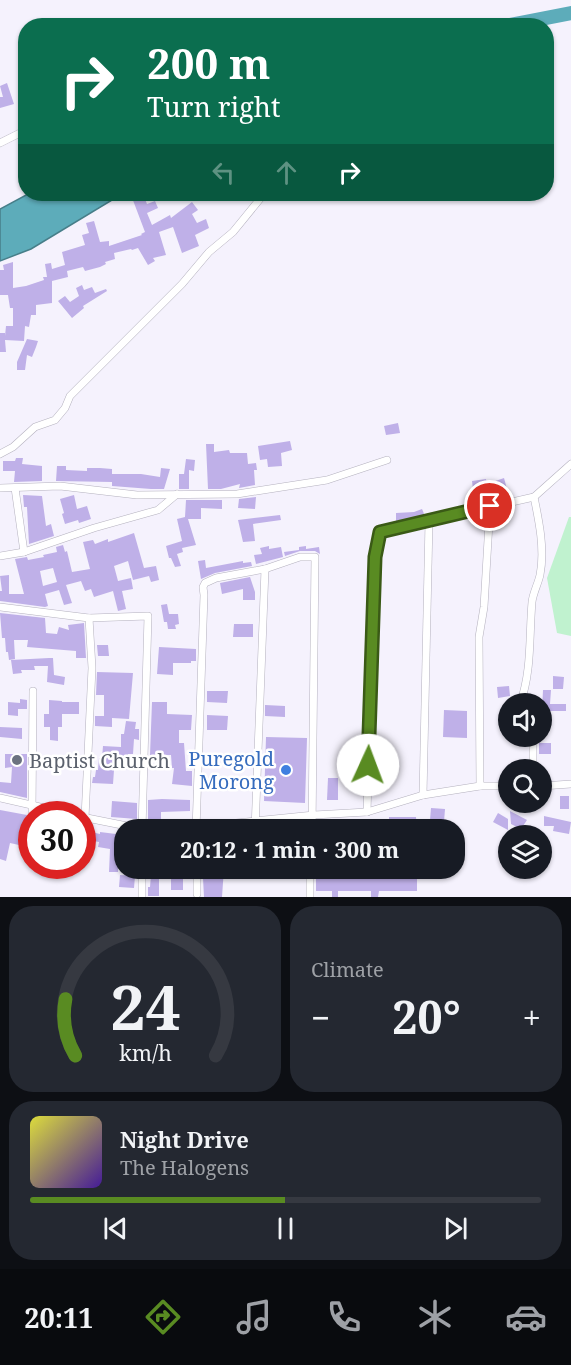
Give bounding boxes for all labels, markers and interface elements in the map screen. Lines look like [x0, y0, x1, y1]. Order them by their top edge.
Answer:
text: 200 m [147, 34, 271, 91]
icon: right [48, 42, 126, 120]
text: Turn right [147, 88, 280, 125]
icon: left [207, 156, 240, 189]
icon: ahead [270, 156, 303, 189]
icon: right [333, 156, 366, 189]
pin [464, 480, 515, 531]
icon: arrive [473, 489, 506, 522]
map controls [498, 693, 552, 879]
button: sound [498, 693, 552, 747]
position arrow [336, 733, 400, 797]
place label: Puregold Morong [188, 745, 274, 795]
place label: Baptist Church [29, 747, 170, 774]
marker: Baptist Church [10, 753, 24, 767]
button: search [498, 759, 552, 813]
marker: Puregold Morong [279, 763, 293, 777]
speed limit sign: 30 [18, 801, 96, 879]
button: layers [498, 825, 552, 879]
text: 20:12 · 1 min · 300 m [180, 834, 399, 864]
text: Climate [311, 956, 384, 983]
text: 24 [110, 963, 180, 1048]
text: 20° [392, 986, 461, 1047]
text: − [311, 995, 330, 1040]
text: + [523, 995, 541, 1040]
text: km/h [119, 1038, 172, 1067]
text: Night Drive [120, 1124, 249, 1154]
text: The Halogens [120, 1154, 249, 1181]
icon: previous [99, 1212, 132, 1245]
icon: pause [269, 1212, 302, 1245]
icon: next [439, 1212, 472, 1245]
icon: directions [142, 1296, 184, 1338]
icon: music [233, 1296, 275, 1338]
icon: phone [323, 1296, 365, 1338]
icon: climate [414, 1296, 456, 1338]
icon: car [505, 1296, 547, 1338]
text: 20:11 [24, 1299, 94, 1336]

